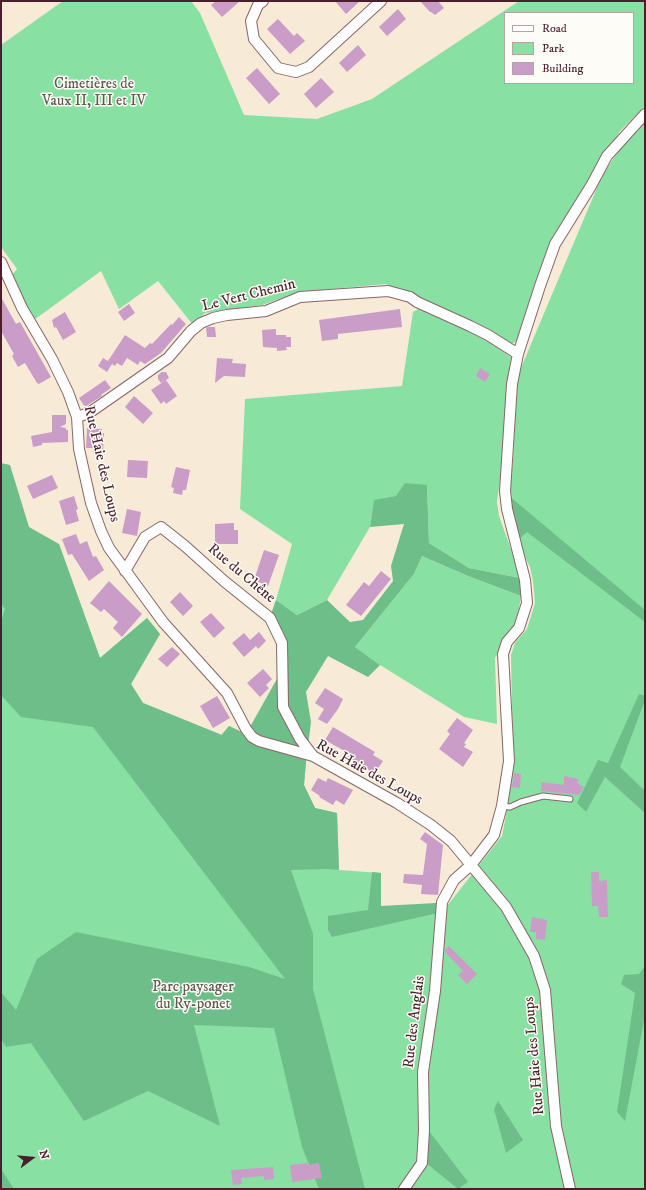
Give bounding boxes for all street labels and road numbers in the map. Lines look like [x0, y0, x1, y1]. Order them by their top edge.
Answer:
street label: Le Vert Chemin [200, 276, 298, 316]
street label: Rue Haie des Loups [79, 404, 123, 524]
street label: Rue du Chêne [204, 541, 278, 607]
street label: Rue Haie des Loups [313, 736, 425, 810]
street label: Rue des Anglais [400, 975, 430, 1069]
street label: Rue Haie des Loups [521, 996, 549, 1116]

